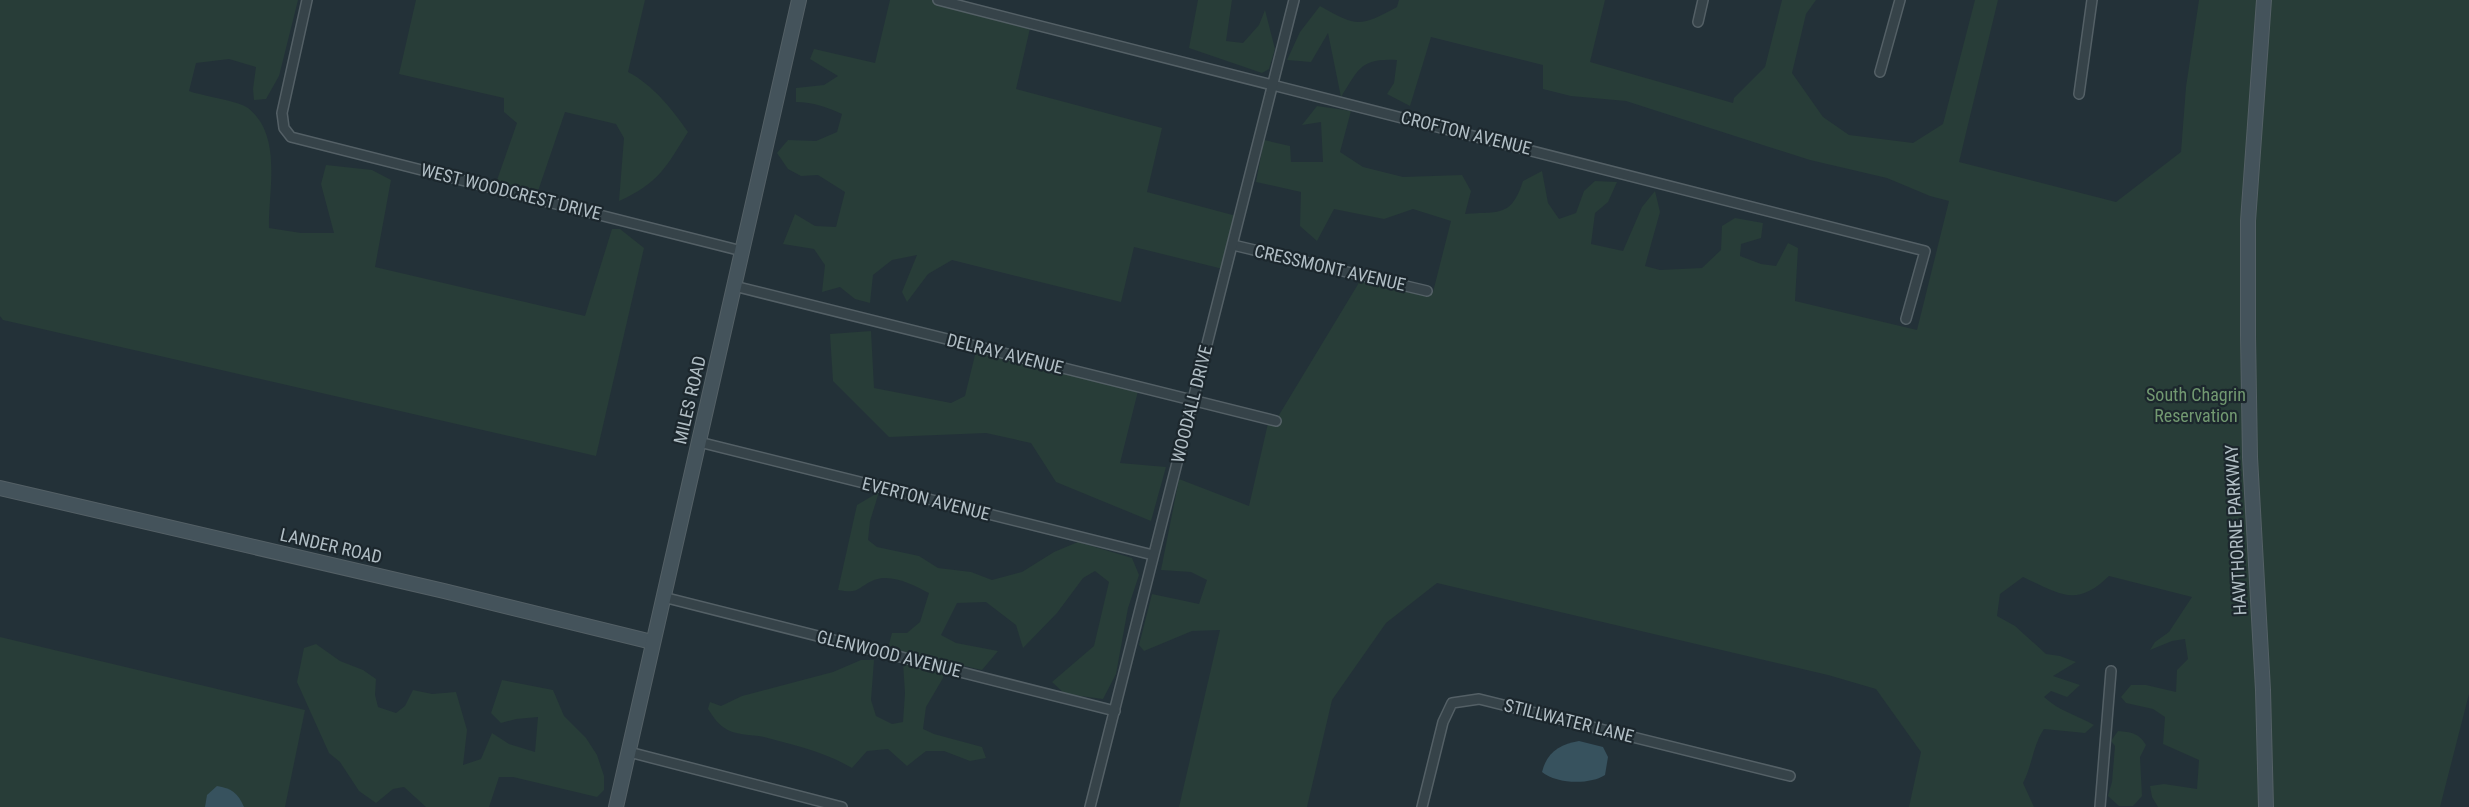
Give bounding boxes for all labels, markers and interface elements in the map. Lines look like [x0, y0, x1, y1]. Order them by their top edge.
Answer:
street label: CROFTON AVENUE [1399, 106, 1533, 159]
street label: WEST WOODCREST DRIVE [419, 159, 604, 224]
street label: CRESSMONT AVENUE [1252, 240, 1408, 295]
street label: DELRAY AVENUE [945, 329, 1066, 378]
street label: WOODALL DRIVE [1167, 343, 1216, 465]
street label: MILES ROAD [669, 354, 710, 446]
park label: South Chagrin Reservation [2146, 384, 2246, 426]
street label: HAWTHORNE PARKWAY [2221, 444, 2250, 616]
street label: EVERTON AVENUE [860, 472, 992, 525]
street label: LANDER ROAD [278, 524, 384, 567]
street label: GLENWOOD AVENUE [815, 625, 963, 682]
street label: STILLWATER LANE [1502, 694, 1636, 747]

